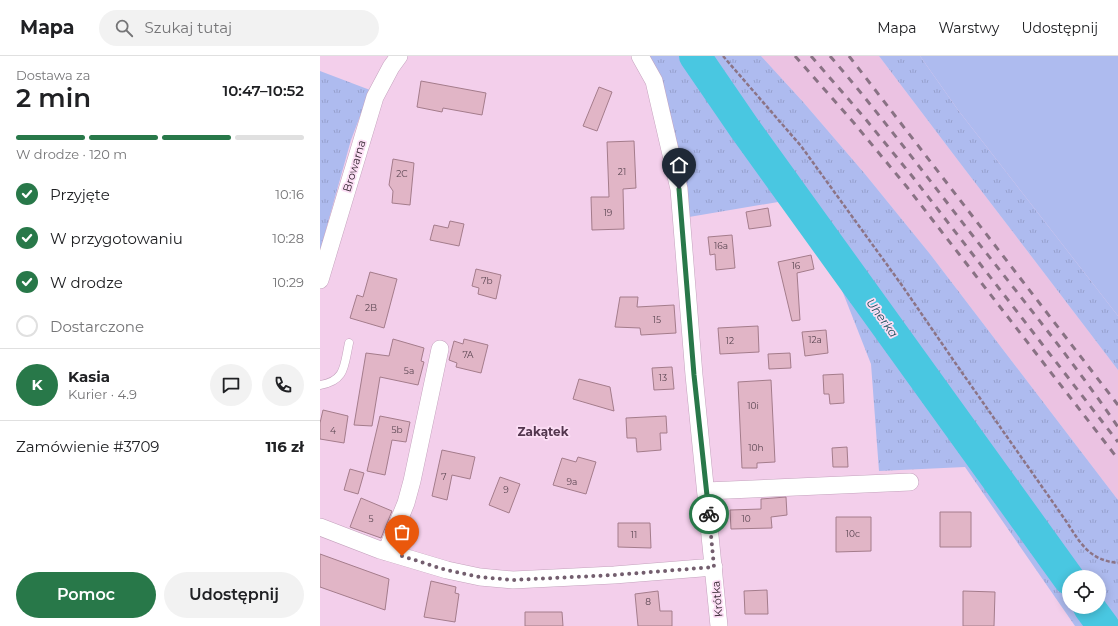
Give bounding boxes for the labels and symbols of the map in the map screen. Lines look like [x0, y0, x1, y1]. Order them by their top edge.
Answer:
street label: Browarna [339, 138, 369, 194]
pin [662, 148, 696, 189]
house number: 21 [618, 166, 626, 177]
house number: 2C [396, 168, 408, 179]
house number: 19 [604, 207, 613, 218]
house number: 16a [714, 240, 728, 251]
house number: 16 [792, 260, 801, 271]
house number: 7b [481, 275, 493, 286]
water label: Uherka [863, 295, 901, 340]
house number: 2B [365, 302, 377, 313]
house number: 15 [653, 314, 661, 325]
house number: 12a [808, 334, 822, 345]
house number: 12 [726, 335, 734, 346]
house number: 7A [462, 349, 474, 360]
house number: 5a [404, 365, 414, 376]
house number: 13 [659, 372, 667, 383]
house number: 10i [747, 400, 759, 411]
house number: 5b [391, 424, 403, 435]
district label: Zakątek [517, 424, 569, 440]
house number: 4 [330, 425, 336, 436]
house number: 10h [748, 442, 764, 453]
house number: 7 [441, 471, 447, 482]
house number: 9a [567, 476, 577, 487]
house number: 9 [503, 484, 509, 495]
courier [689, 494, 729, 534]
house number: 5 [368, 513, 374, 524]
house number: 10 [741, 513, 751, 524]
pin [385, 515, 419, 556]
house number: 10c [846, 528, 860, 539]
house number: 11 [631, 529, 637, 540]
street label: Krótka [708, 580, 726, 618]
house number: 8 [645, 596, 651, 607]

